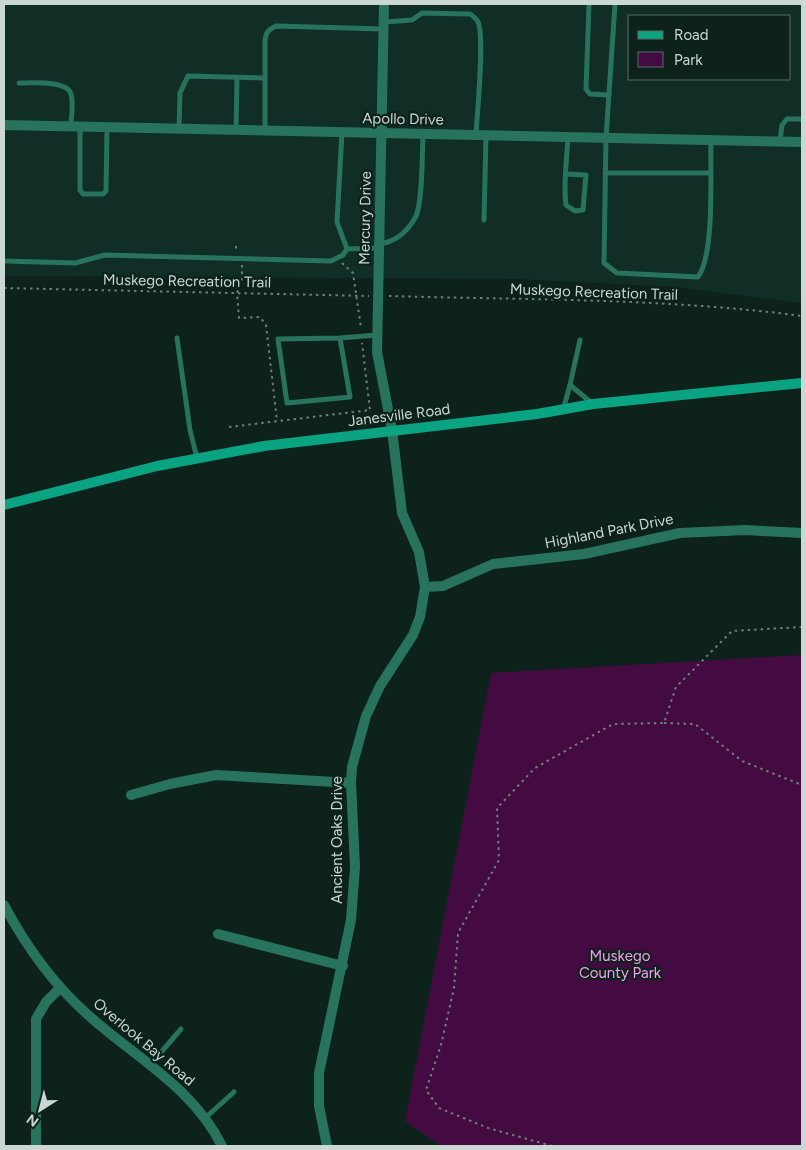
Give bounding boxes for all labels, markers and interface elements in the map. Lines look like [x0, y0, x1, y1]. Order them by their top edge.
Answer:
legend [628, 15, 791, 80]
text: Road [674, 26, 709, 44]
text: Park [674, 51, 703, 69]
street label: Apollo Drive [362, 109, 444, 129]
street label: Mercury Drive [355, 171, 375, 265]
street label: Muskego Recreation Trail [103, 271, 271, 291]
street label: Muskego Recreation Trail [510, 280, 678, 304]
street label: Janesville Road [347, 400, 451, 430]
street label: Highland Park Drive [543, 510, 675, 552]
street label: Ancient Oaks Drive [328, 776, 346, 904]
park label: Muskego County Park [579, 947, 662, 982]
street label: Overlook Bay Road [90, 994, 198, 1090]
north arrow [15, 1085, 65, 1135]
text: N [23, 1110, 42, 1130]

